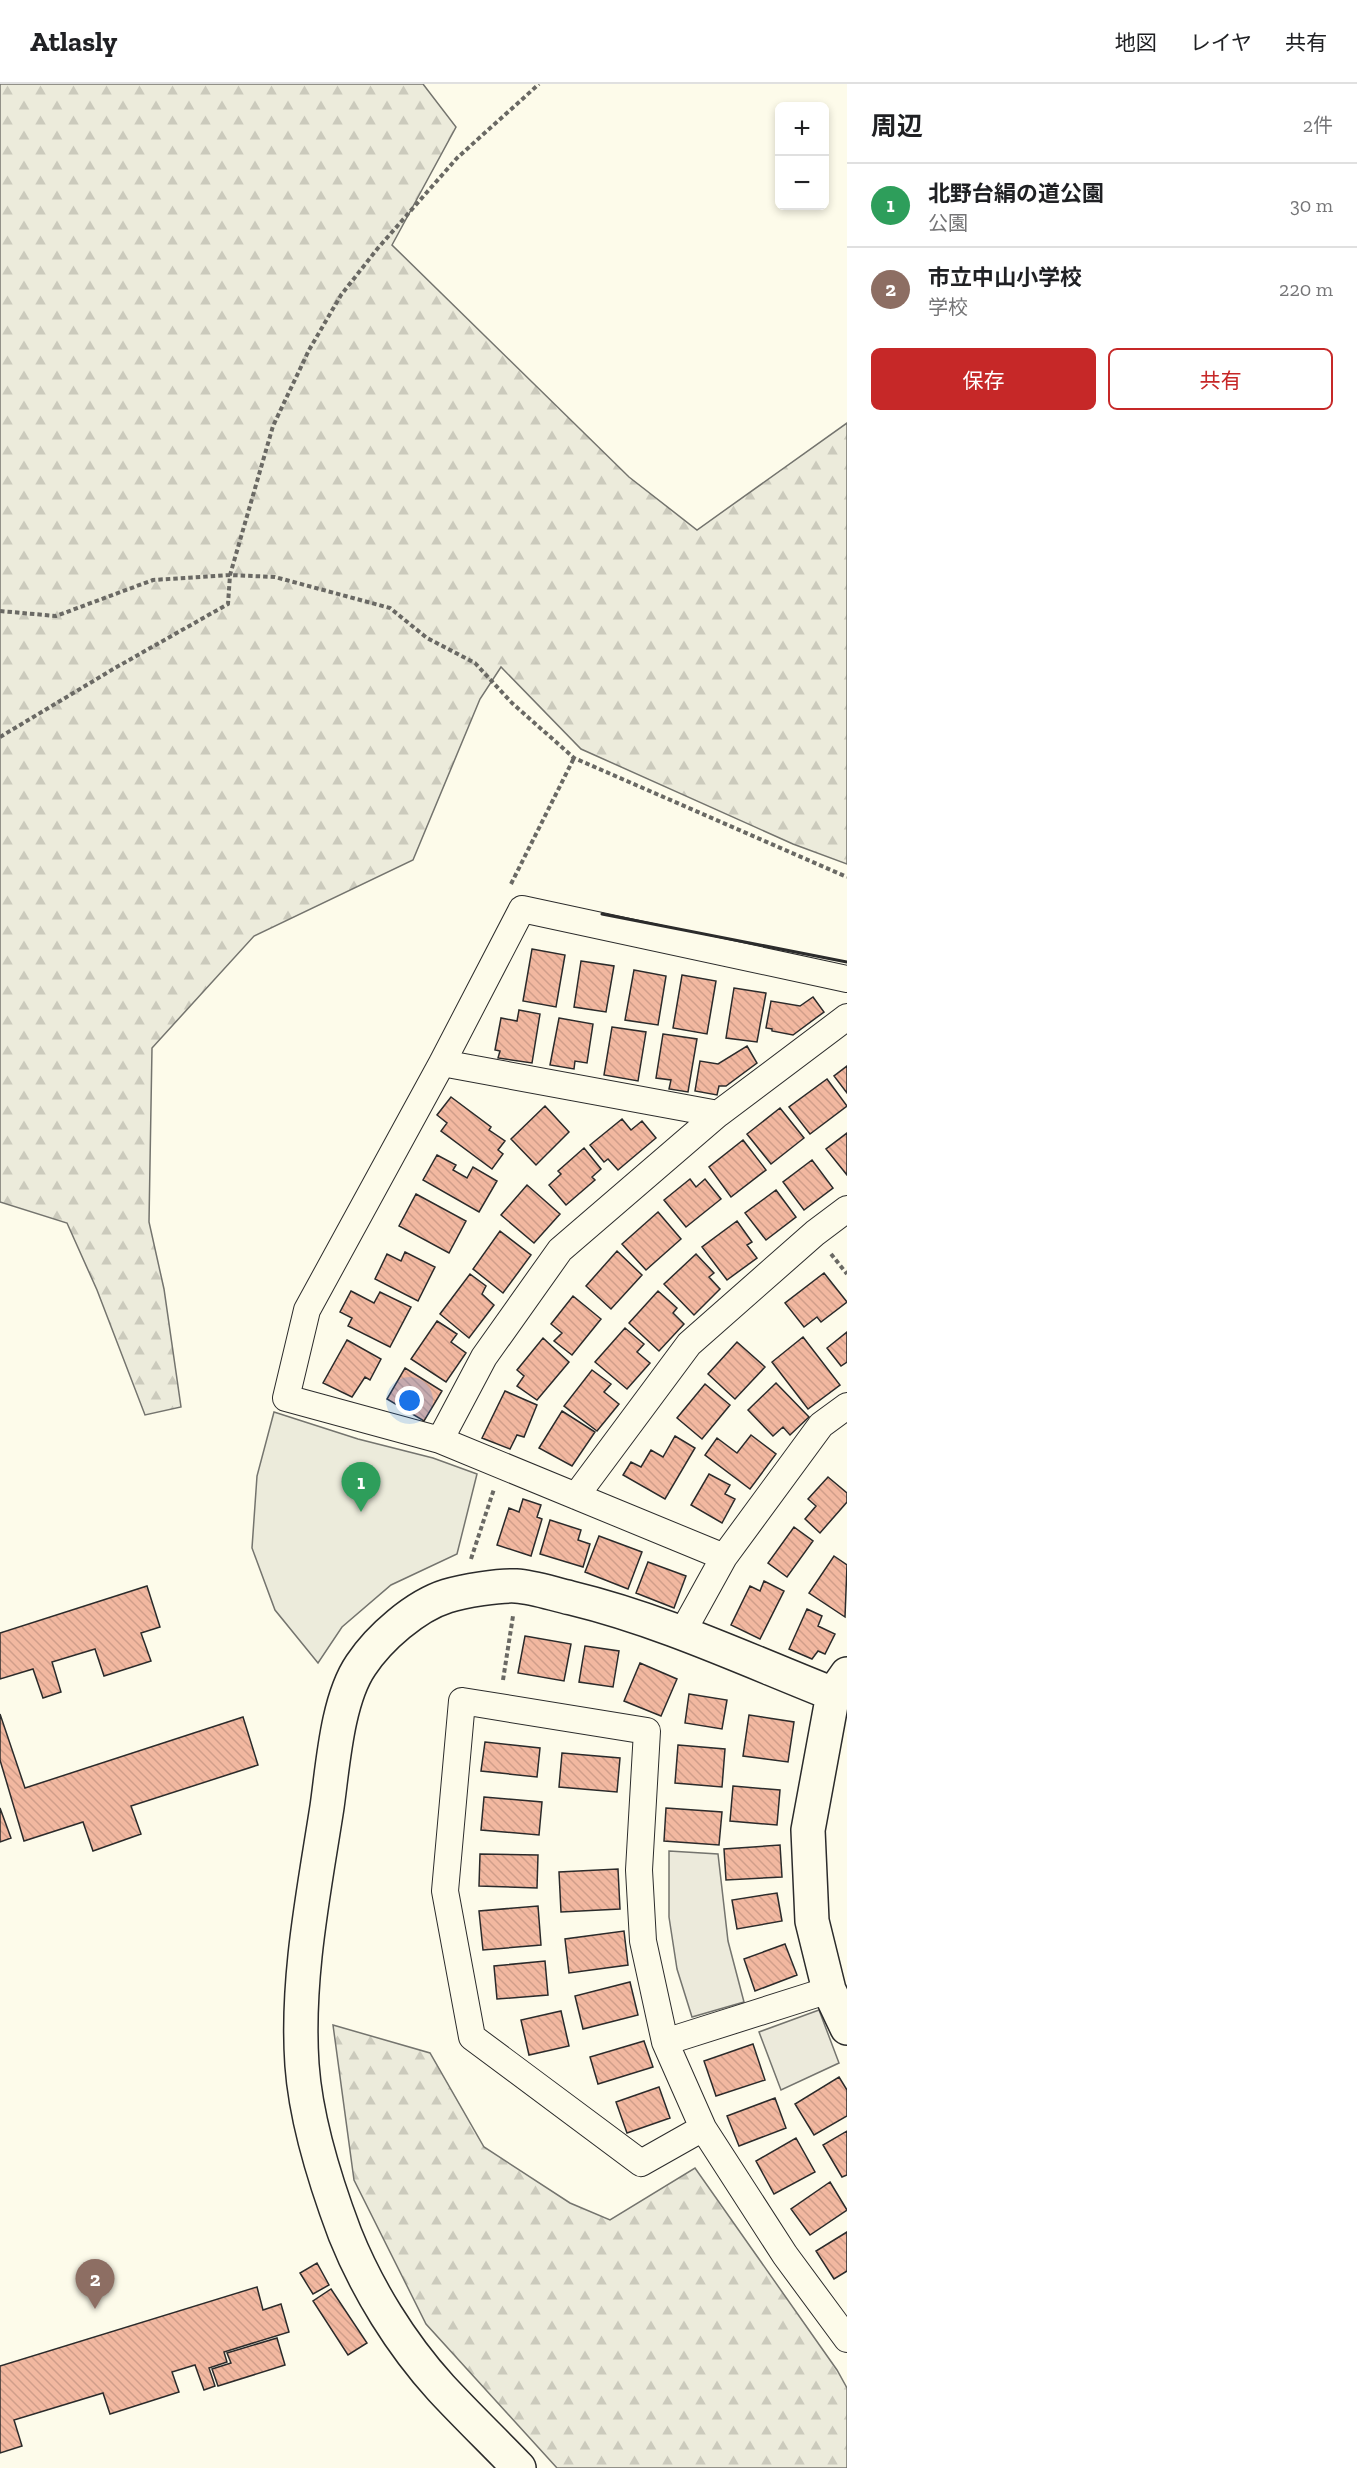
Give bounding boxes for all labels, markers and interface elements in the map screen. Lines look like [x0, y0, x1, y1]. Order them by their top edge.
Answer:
text: Atlasly [30, 25, 117, 58]
text: 地図 [1115, 30, 1157, 55]
text: レイヤ [1190, 30, 1252, 55]
text: 共有 [1285, 30, 1327, 55]
map controls [775, 102, 829, 210]
button: + [775, 102, 829, 156]
text: 周辺 [871, 110, 923, 142]
text: 2件 [1303, 113, 1333, 137]
button: − [775, 156, 829, 210]
text: 北野台絹の道公園 [928, 180, 1104, 207]
text: 1 [886, 193, 895, 217]
text: 30 m [1290, 193, 1333, 217]
text: 公園 [928, 211, 968, 235]
text: 市立中山小学校 [928, 264, 1082, 291]
text: 2 [885, 277, 896, 301]
text: 220 m [1279, 277, 1333, 301]
text: 学校 [928, 295, 968, 319]
button: 保存 [871, 348, 1096, 410]
button: 共有 [1108, 348, 1333, 410]
your location [395, 1386, 424, 1415]
pin: 1 [342, 1462, 380, 1512]
pin: 2 [76, 2260, 115, 2309]

